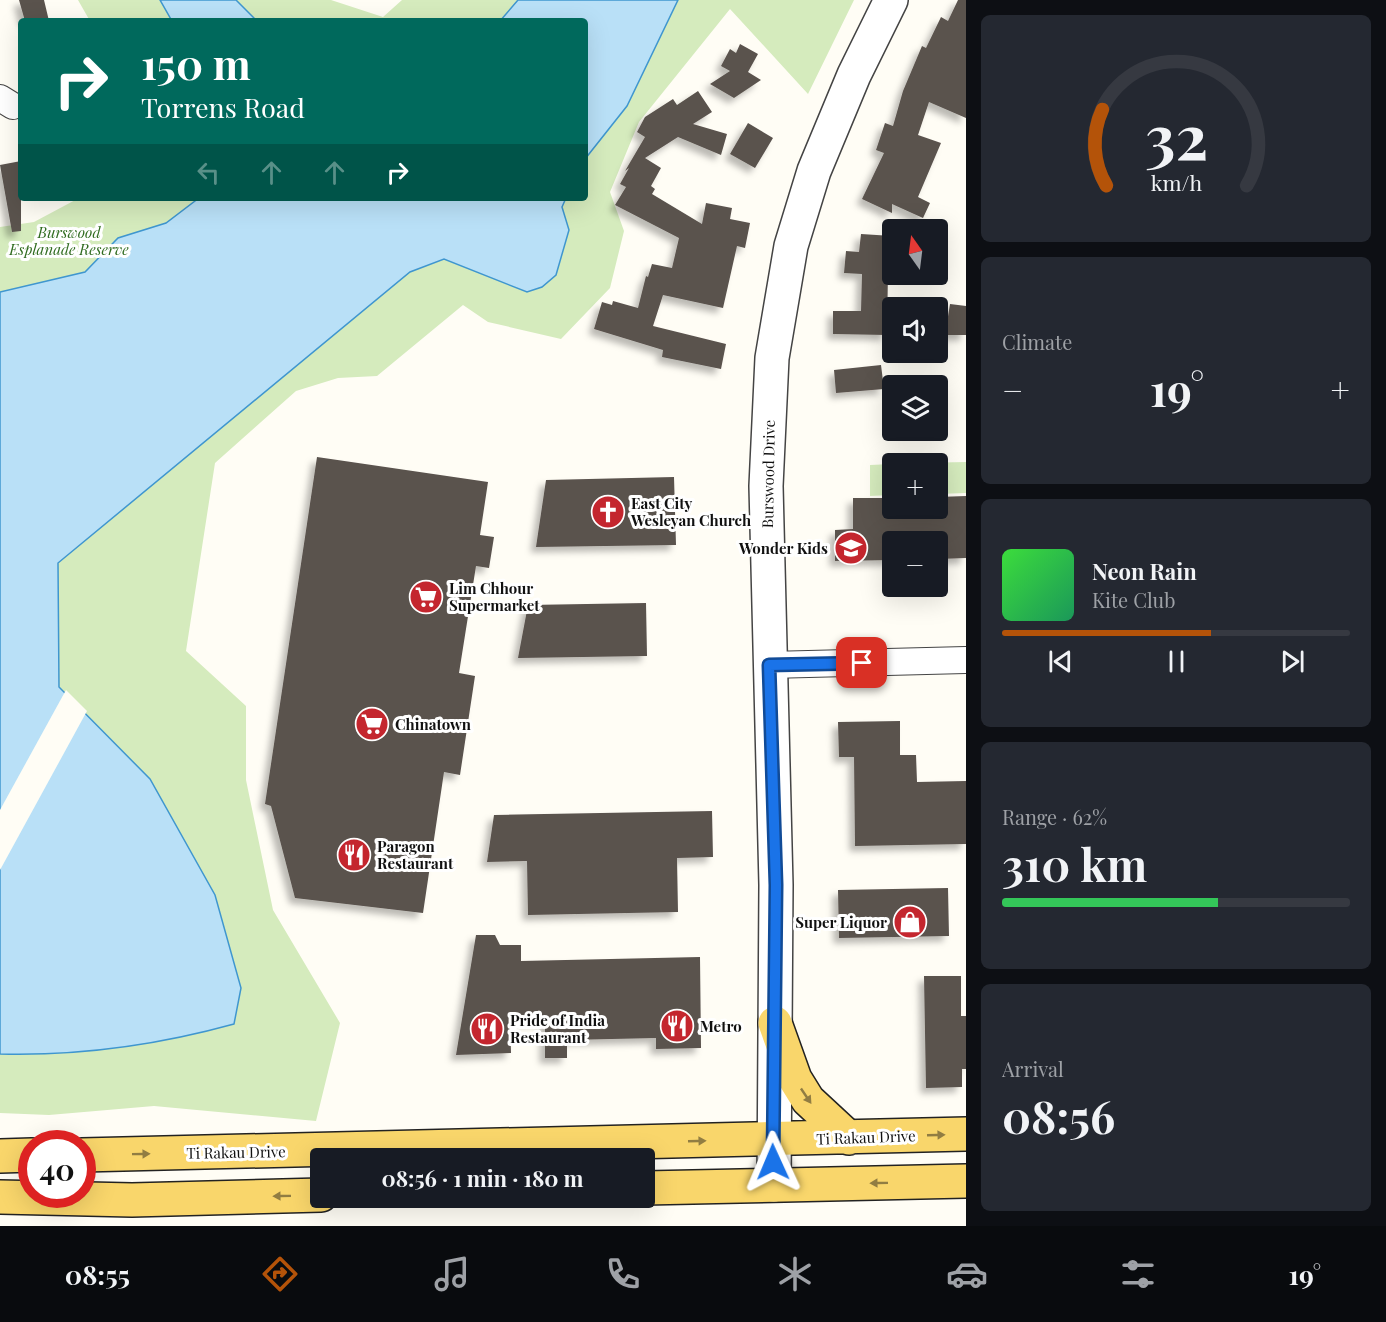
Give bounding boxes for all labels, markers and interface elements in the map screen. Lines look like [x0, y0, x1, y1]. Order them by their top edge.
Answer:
text: 150 m [141, 35, 251, 91]
icon: right [42, 42, 120, 120]
text: Torrens Road [141, 89, 305, 125]
text: 32 [1144, 92, 1208, 176]
icon: left [192, 156, 225, 189]
icon: ahead [255, 156, 288, 189]
icon: ahead [318, 156, 351, 189]
icon: right [381, 156, 414, 189]
text: km/h [1150, 168, 1202, 196]
north arrow [882, 219, 948, 285]
map controls [882, 219, 948, 597]
park label: Burswood Esplanade Reserve [8, 222, 129, 259]
button: sound [882, 297, 948, 363]
text: Climate [1002, 328, 1072, 355]
text: 19° [1150, 358, 1204, 418]
text: − [1002, 367, 1023, 411]
text: + [1331, 367, 1350, 411]
button: layers [882, 375, 948, 441]
street label: Burswood Drive [757, 420, 779, 528]
button: + [882, 453, 948, 519]
place label: East City Wesleyan Church [630, 493, 751, 530]
church icon: East City Wesleyan Church [590, 494, 626, 530]
school or university icon: Wonder Kids [833, 530, 869, 566]
button: − [882, 531, 948, 597]
place label: Wonder Kids [738, 538, 828, 558]
text: Neon Rain [1092, 556, 1197, 586]
place label: Lim Chhour Supermarket [449, 578, 540, 615]
supermarket icon: Lim Chhour Supermarket [408, 579, 444, 615]
text: Kite Club [1092, 586, 1176, 613]
pin [836, 637, 887, 688]
icon: previous [1044, 645, 1077, 678]
icon: pause [1160, 645, 1193, 678]
icon: next [1276, 645, 1309, 678]
icon: arrive [845, 646, 878, 679]
supermarket icon: Chinatown [354, 706, 390, 742]
place label: Chinatown [395, 714, 472, 734]
text: Range · 62% [1002, 803, 1107, 830]
text: 310 km [1002, 833, 1147, 893]
place label: Paragon Restaurant [377, 836, 454, 873]
restaurant icon: Paragon Restaurant [336, 837, 372, 873]
shop icon: Super Liquor [892, 904, 928, 940]
place label: Super Liquor [795, 912, 887, 932]
restaurant icon: Metro [659, 1008, 695, 1044]
place label: Pride of India Restaurant [510, 1010, 605, 1047]
restaurant icon: Pride of India Restaurant [469, 1011, 505, 1047]
place label: Metro [700, 1016, 742, 1036]
text: Arrival [1002, 1055, 1064, 1082]
text: 08:56 [1002, 1085, 1115, 1145]
one-way arrow [800, 1088, 811, 1104]
street label: Ti Rakau Drive [816, 1125, 916, 1149]
speed limit sign: 40 [18, 1130, 96, 1208]
position arrow [741, 1130, 805, 1194]
one-way arrow [927, 1130, 946, 1139]
one-way arrow [688, 1136, 707, 1146]
street label: Ti Rakau Drive [186, 1141, 286, 1163]
one-way arrow [131, 1149, 150, 1159]
text: 08:56 · 1 min · 180 m [382, 1163, 583, 1193]
one-way arrow [870, 1178, 889, 1188]
one-way arrow [273, 1191, 292, 1201]
icon: directions [259, 1253, 301, 1295]
icon: music [431, 1253, 473, 1295]
icon: phone [602, 1253, 644, 1295]
icon: climate [774, 1253, 816, 1295]
icon: car [946, 1253, 988, 1295]
icon: filters [1117, 1253, 1159, 1295]
text: 08:55 [65, 1256, 130, 1292]
text: 19° [1289, 1256, 1321, 1292]

